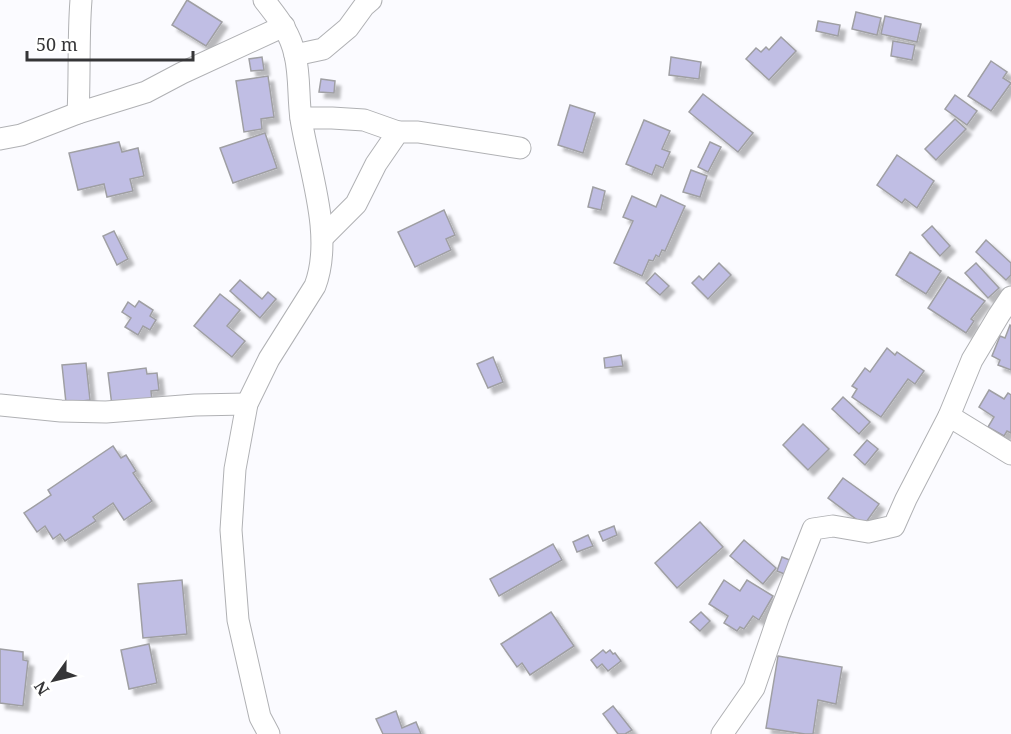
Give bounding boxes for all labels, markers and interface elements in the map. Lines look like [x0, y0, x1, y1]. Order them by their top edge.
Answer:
scale bar [27, 24, 194, 62]
text: 50 m [36, 32, 78, 56]
north arrow [24, 650, 84, 710]
text: N [29, 677, 54, 700]

